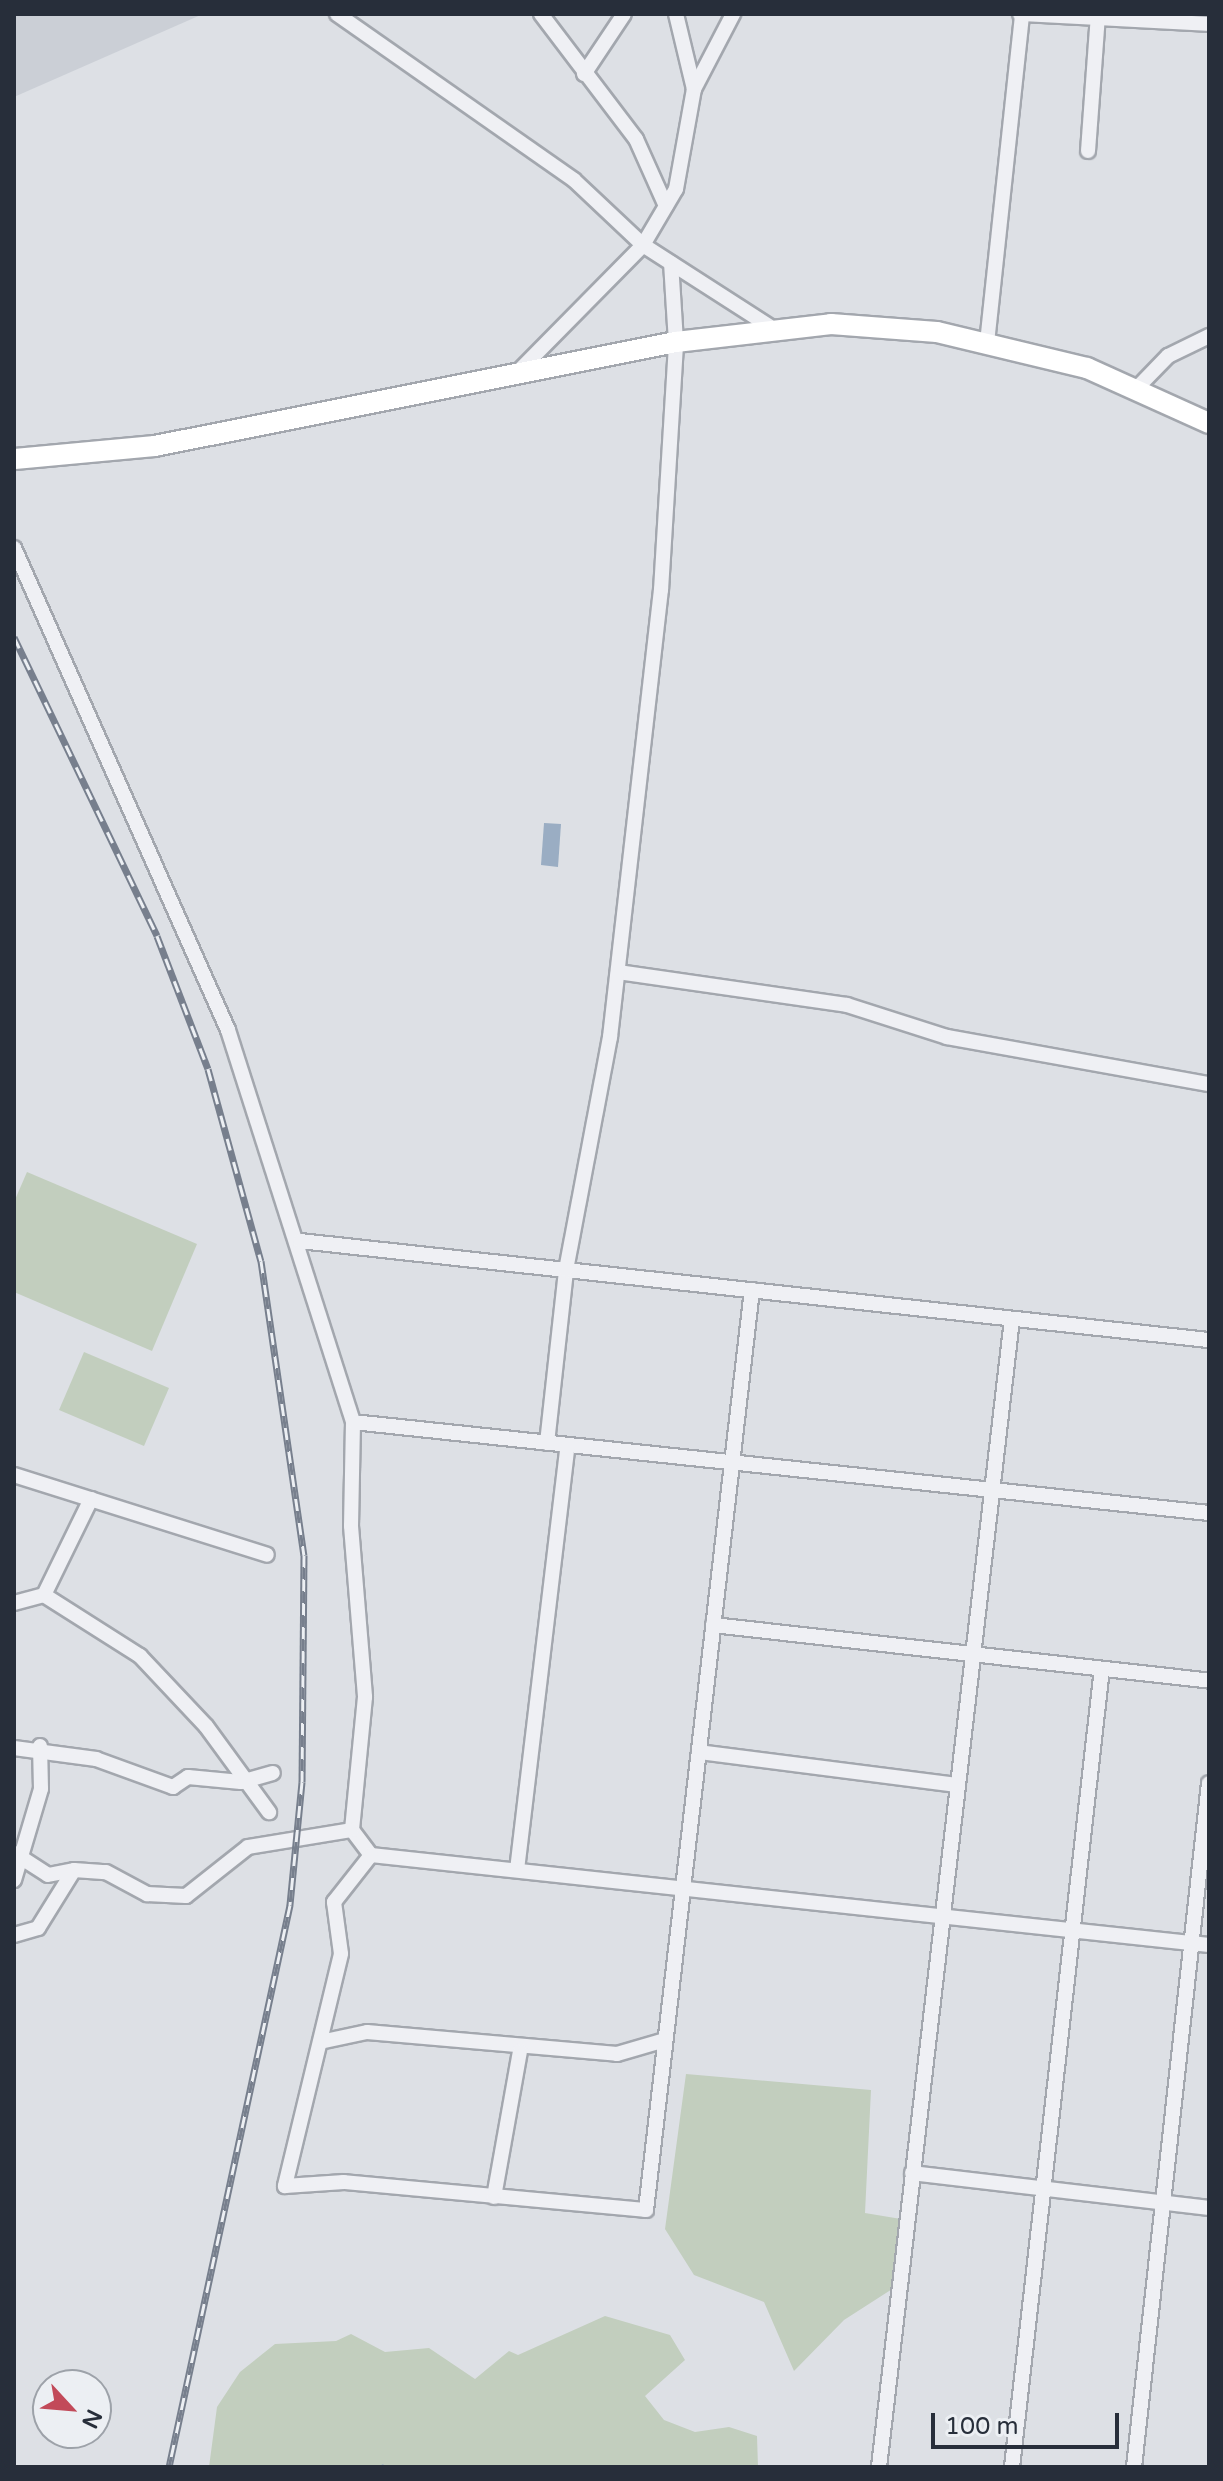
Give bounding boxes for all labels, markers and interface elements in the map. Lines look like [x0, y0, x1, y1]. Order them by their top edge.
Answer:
north arrow [32, 2369, 112, 2449]
scale bar [935, 2397, 1123, 2447]
text: N [76, 2405, 107, 2432]
text: 100 m [945, 2412, 1019, 2441]

